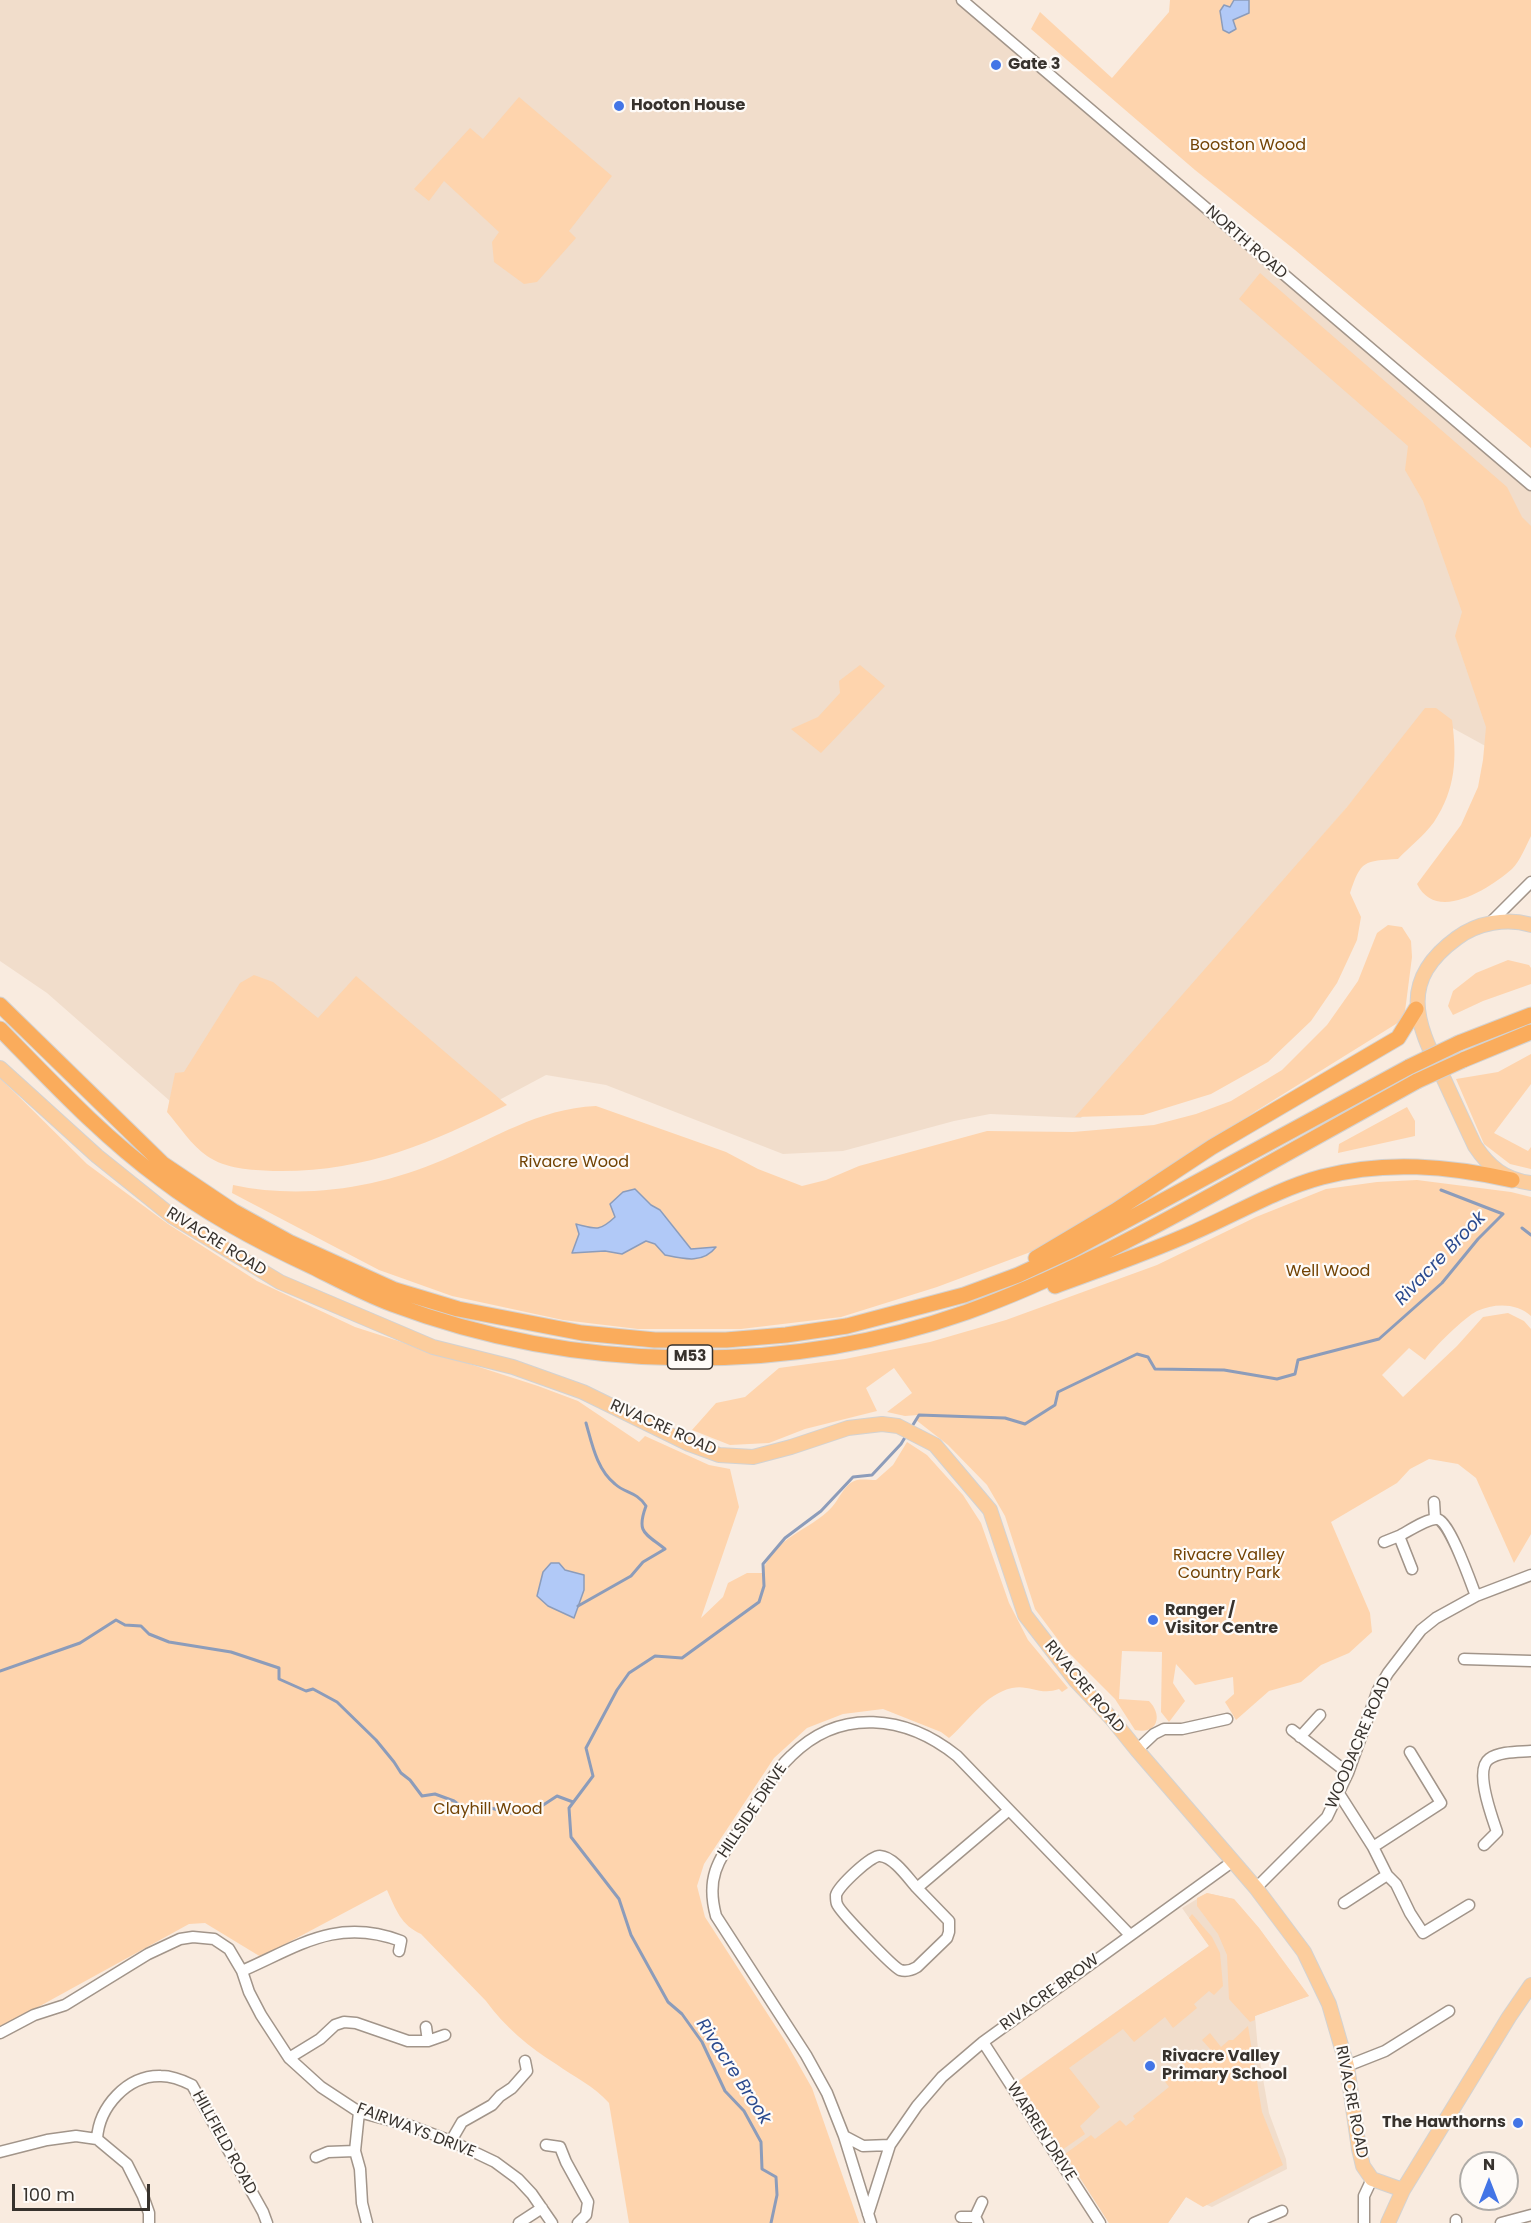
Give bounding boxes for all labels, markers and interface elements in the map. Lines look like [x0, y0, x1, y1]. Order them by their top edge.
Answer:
place label: Gate 3 [1008, 55, 1060, 75]
marker: Gate 3 [989, 58, 1003, 72]
place label: Hooton House [631, 96, 745, 116]
marker: Hooton House [612, 99, 626, 113]
park label: Booston Wood [1190, 136, 1306, 156]
street label: NORTH ROAD [1201, 202, 1291, 284]
park label: Rivacre Wood [519, 1153, 629, 1173]
street label: RIVACRE ROAD [162, 1204, 270, 1280]
water label: Rivacre Brook [1391, 1208, 1491, 1310]
park label: Well Wood [1286, 1262, 1370, 1282]
road number: M53 [668, 1345, 712, 1369]
street label: RIVACRE ROAD [607, 1396, 719, 1460]
park label: Rivacre Valley Country Park [1173, 1546, 1285, 1584]
place label: Ranger / Visitor Centre [1165, 1601, 1278, 1639]
marker: Ranger / Visitor Centre [1146, 1613, 1160, 1627]
street label: RIVACRE ROAD [1040, 1637, 1128, 1737]
street label: WOODACRE ROAD [1322, 1674, 1396, 1812]
street label: HILLSIDE DRIVE [714, 1760, 792, 1862]
park label: Clayhill Wood [433, 1800, 543, 1820]
street label: RIVACRE BROW [997, 1951, 1103, 2035]
water label: Rivacre Brook [691, 2015, 775, 2129]
street label: RIVACRE ROAD [1331, 2044, 1371, 2160]
place label: Rivacre Valley Primary School [1162, 2047, 1287, 2085]
marker: Rivacre Valley Primary School [1143, 2059, 1157, 2073]
street label: WARREN DRIVE [1002, 2079, 1080, 2185]
street label: HILLFIELD ROAD [188, 2088, 260, 2198]
street label: FAIRWAYS DRIVE [354, 2099, 478, 2163]
place label: The Hawthorns [1382, 2113, 1506, 2133]
marker: The Hawthorns [1511, 2116, 1525, 2130]
north arrow [1459, 2151, 1519, 2211]
text: N [1483, 2153, 1495, 2176]
scale bar [15, 2172, 153, 2210]
text: 100 m [23, 2182, 75, 2207]

